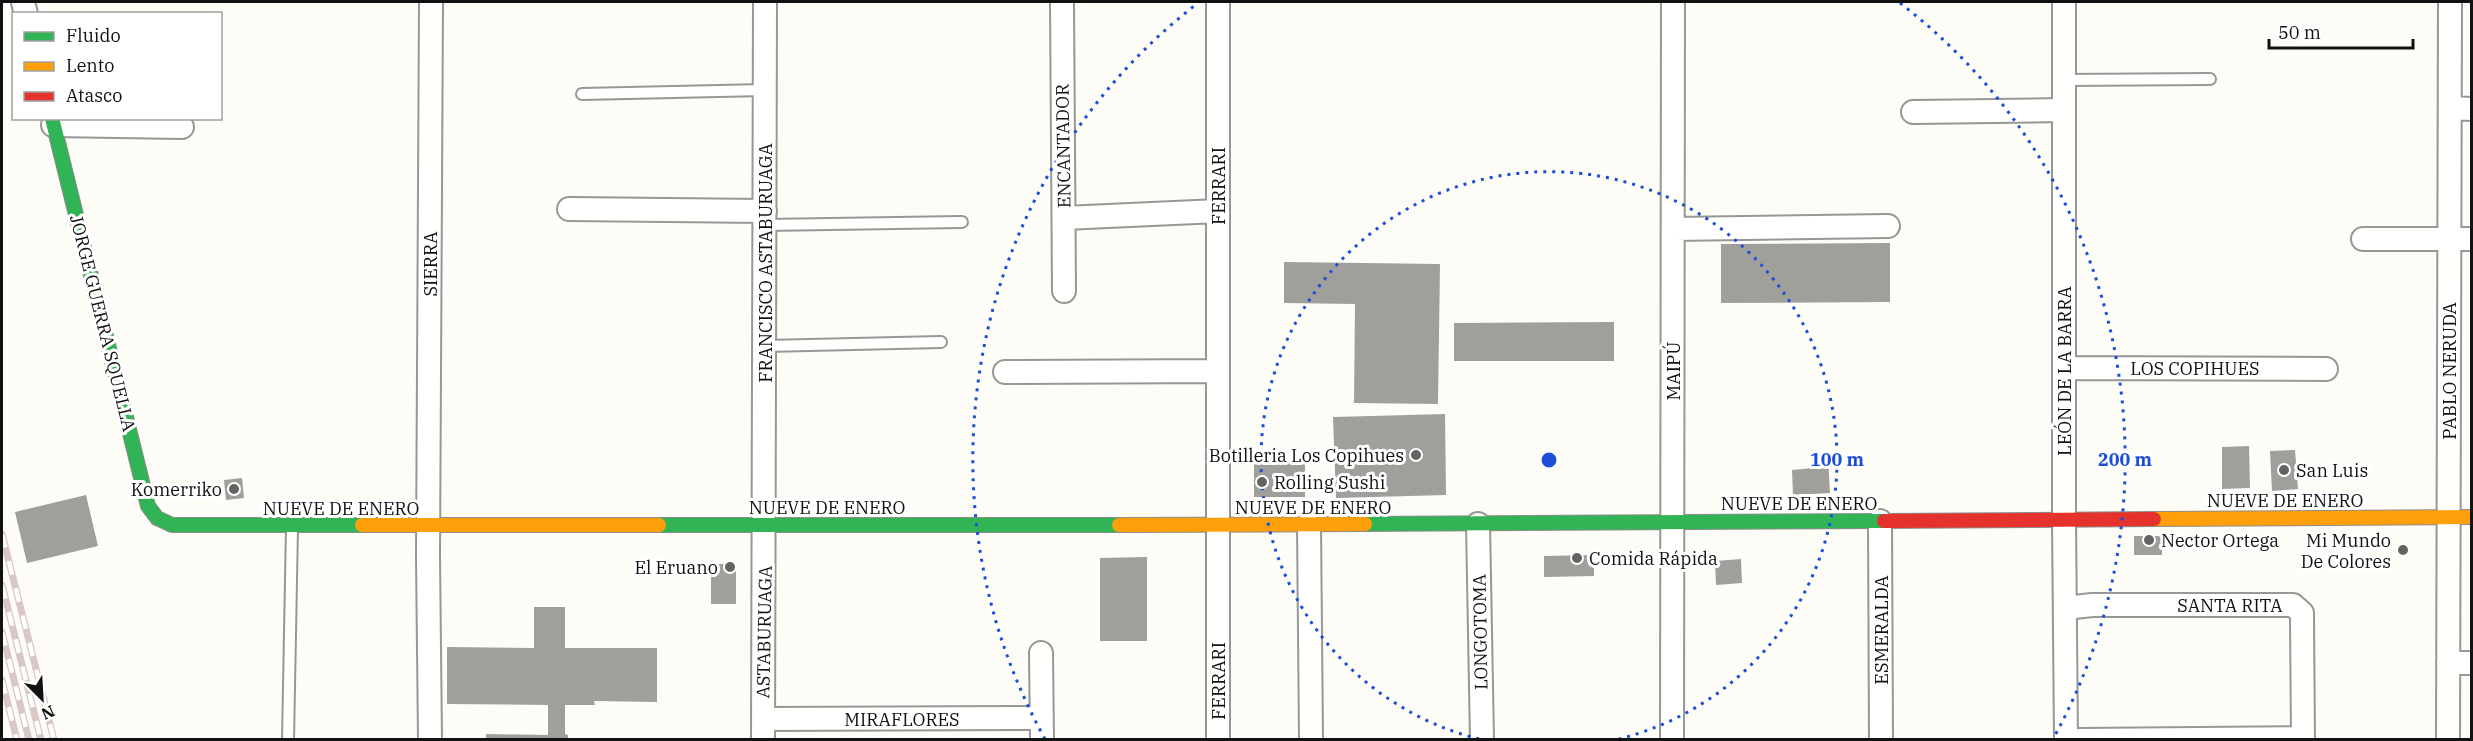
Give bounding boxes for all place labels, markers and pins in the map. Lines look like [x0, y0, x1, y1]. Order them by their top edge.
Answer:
place label: Botilleria Los Copihues [1209, 444, 1404, 467]
marker: Botilleria Los Copihues [1409, 448, 1423, 462]
centre of rings [1539, 450, 1559, 470]
place label: San Luis [2296, 459, 2368, 482]
marker: San Luis [2277, 463, 2291, 477]
place label: Rolling Sushi [1274, 471, 1386, 494]
marker: Rolling Sushi [1255, 475, 1269, 489]
place label: Komerriko [131, 478, 222, 501]
marker: Komerriko [227, 482, 241, 496]
place label: Nector Ortega [2161, 529, 2279, 552]
place label: Mi Mundo De Colores [2301, 529, 2391, 573]
marker: Nector Ortega [2142, 533, 2156, 547]
marker: Mi Mundo De Colores [2396, 543, 2410, 557]
place label: Comida Rápida [1589, 547, 1718, 570]
marker: Comida Rápida [1570, 551, 1584, 565]
place label: El Eruano [634, 556, 718, 579]
marker: El Eruano [723, 560, 737, 574]

